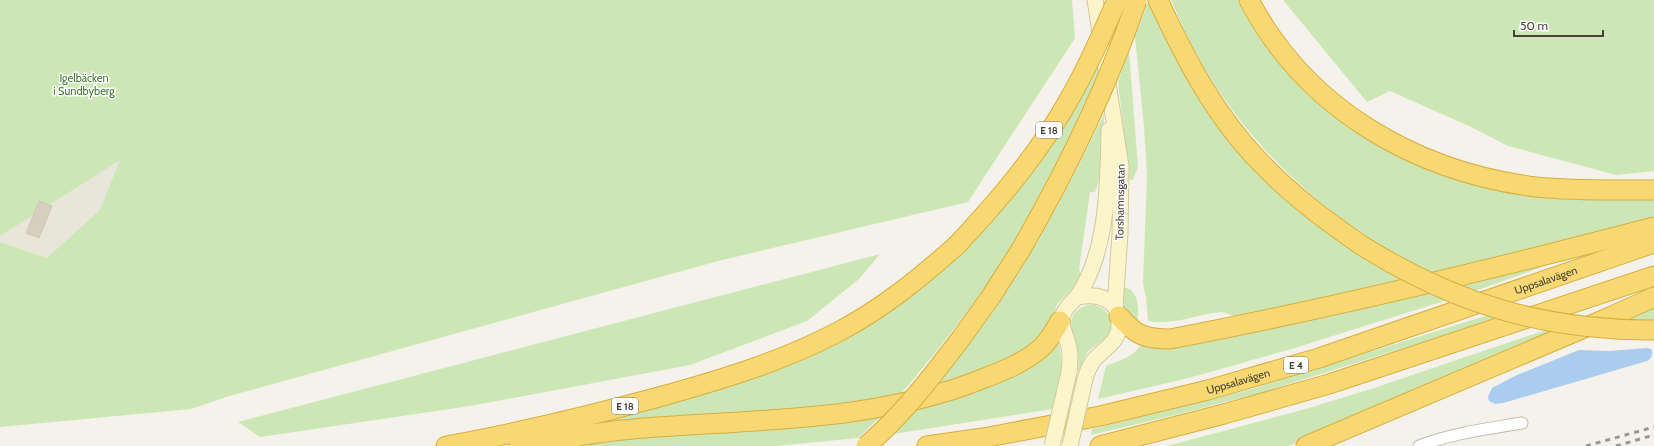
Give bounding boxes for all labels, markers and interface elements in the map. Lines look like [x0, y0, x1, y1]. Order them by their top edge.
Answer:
scale bar [1514, 12, 1603, 38]
text: 50 m [1520, 18, 1548, 33]
park label: Igelbäcken i Sundbyberg [53, 71, 115, 98]
road number: E 18 [1036, 122, 1062, 138]
street label: Torshamnsgatan [1112, 164, 1128, 240]
street label: Uppsalavägen [1513, 263, 1579, 297]
road number: E 4 [1284, 357, 1308, 373]
street label: Uppsalavägen [1205, 366, 1272, 397]
road number: E 18 [612, 398, 638, 414]

